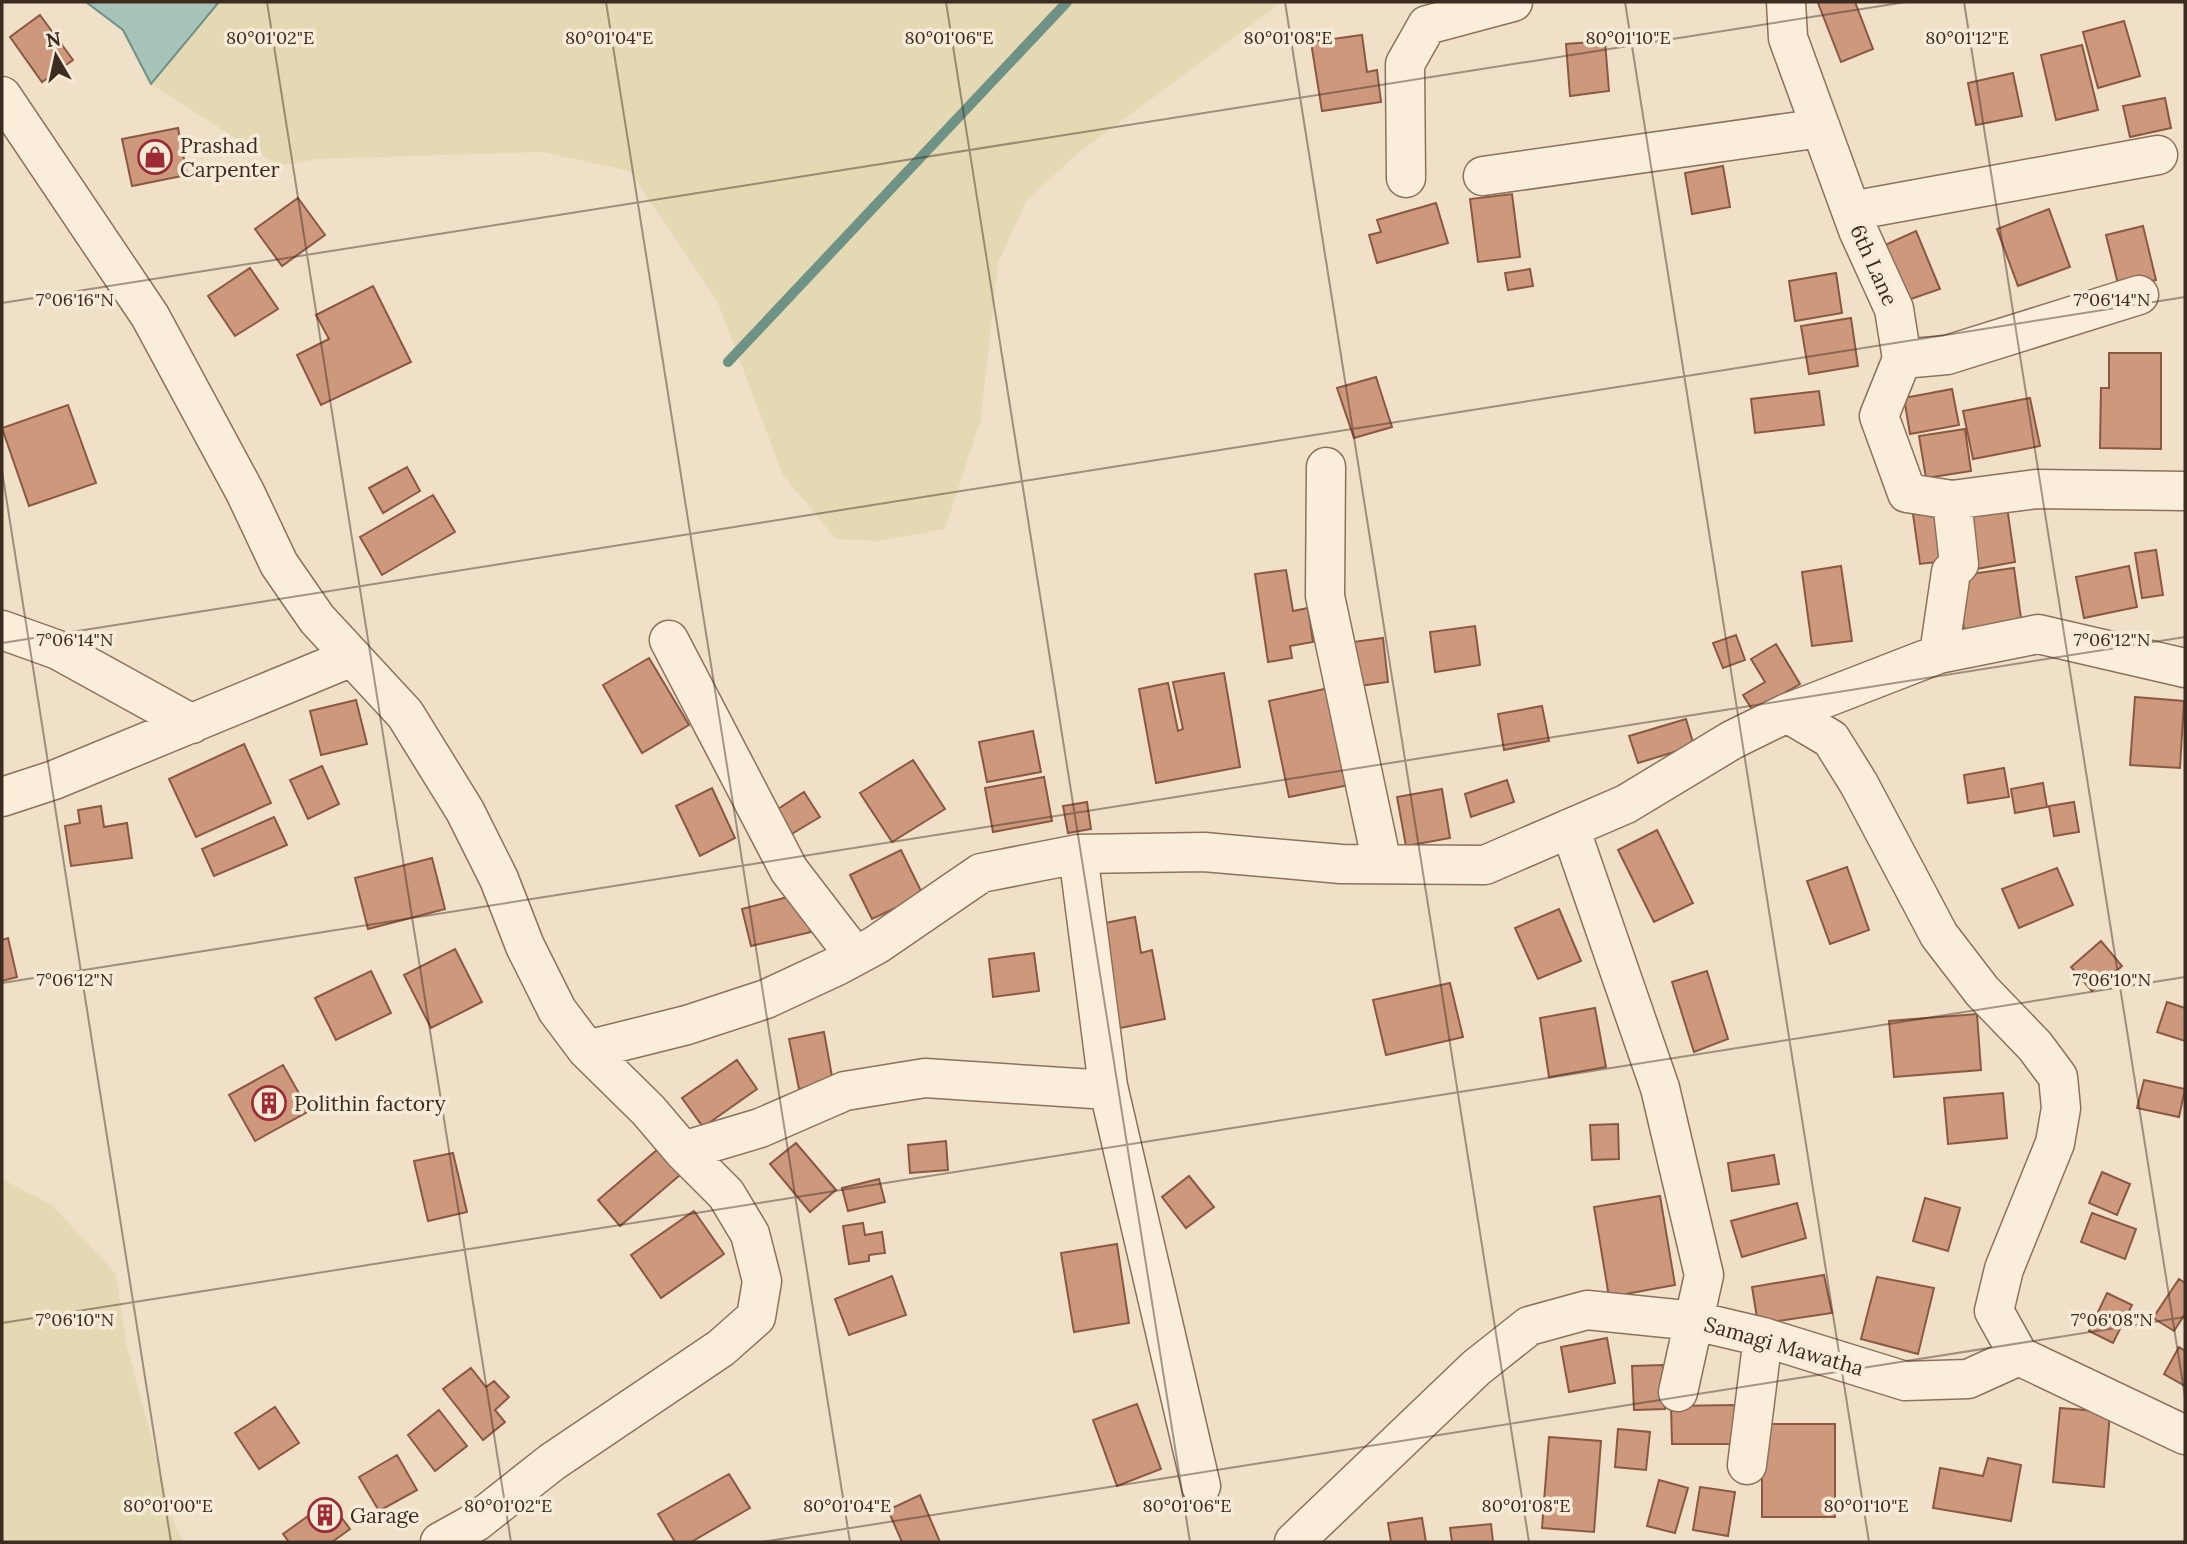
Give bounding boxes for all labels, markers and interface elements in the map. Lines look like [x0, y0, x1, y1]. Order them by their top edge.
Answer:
north arrow [21, 21, 91, 91]
text: N [44, 26, 63, 52]
text: 80°01'02"E [226, 26, 314, 49]
text: 80°01'04"E [565, 26, 653, 49]
text: 80°01'06"E [904, 26, 994, 49]
text: 80°01'08"E [1244, 26, 1332, 49]
text: 80°01'10"E [1585, 26, 1671, 49]
text: 80°01'12"E [1925, 26, 2009, 49]
place label: Prashad Carpenter [180, 132, 280, 183]
shop icon: Prashad Carpenter [136, 138, 174, 176]
street label: 6th Lane [1844, 220, 1904, 310]
text: 7°06'16"N [36, 288, 114, 311]
text: 7°06'14"N [2074, 288, 2150, 311]
text: 7°06'14"N [37, 628, 113, 651]
text: 7°06'12"N [2073, 628, 2151, 651]
text: 7°06'12"N [36, 968, 114, 991]
text: 7°06'10"N [2073, 968, 2151, 991]
building icon: Polithin factory [250, 1084, 288, 1122]
place label: Polithin factory [294, 1090, 446, 1117]
text: 7°06'10"N [36, 1308, 114, 1331]
text: 7°06'08"N [2071, 1308, 2153, 1331]
street label: Samagi Mawatha [1701, 1310, 1867, 1382]
text: 80°01'00"E [123, 1494, 213, 1517]
text: 80°01'02"E [464, 1494, 552, 1517]
text: 80°01'04"E [803, 1494, 891, 1517]
text: 80°01'06"E [1142, 1494, 1232, 1517]
text: 80°01'08"E [1482, 1494, 1570, 1517]
text: 80°01'10"E [1823, 1494, 1909, 1517]
building icon: Garage [306, 1496, 344, 1534]
place label: Garage [350, 1502, 420, 1529]

